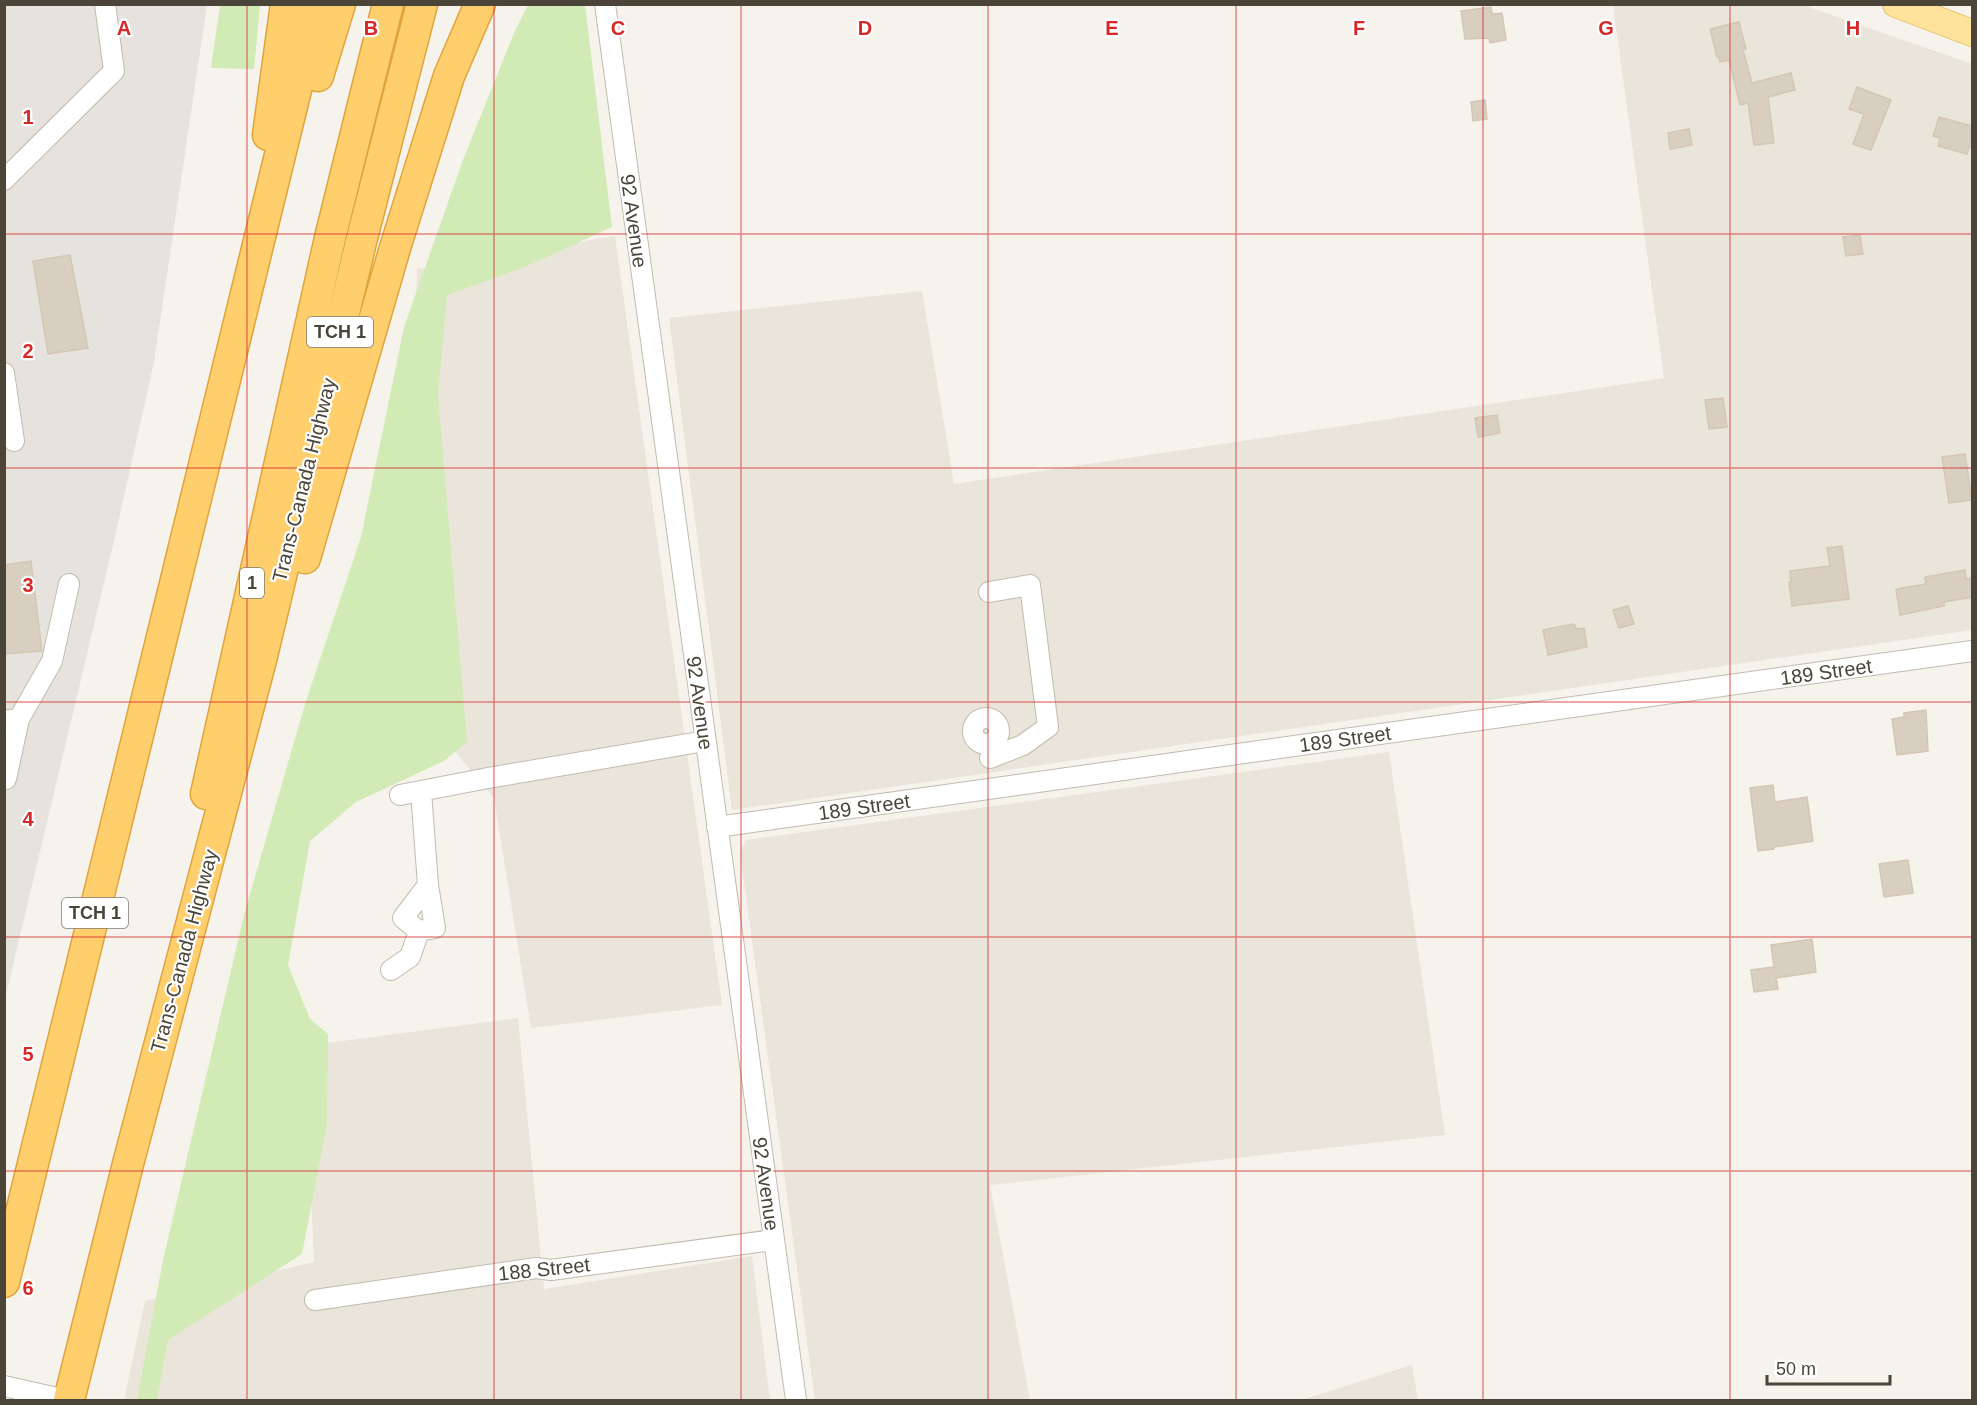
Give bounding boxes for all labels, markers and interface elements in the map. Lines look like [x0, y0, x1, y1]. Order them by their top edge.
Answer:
text: A [117, 17, 131, 39]
text: B [364, 17, 378, 39]
text: C [611, 17, 625, 39]
text: D [858, 17, 872, 39]
text: E [1105, 17, 1119, 39]
text: F [1353, 17, 1365, 39]
text: G [1598, 17, 1614, 39]
text: H [1846, 17, 1860, 39]
text: 1 [22, 106, 34, 128]
street label: 92 Avenue [617, 173, 651, 269]
road number: TCH 1 [307, 317, 373, 347]
text: 2 [22, 340, 34, 362]
street label: Trans-Canada Highway [268, 376, 340, 584]
road number: 1 [240, 568, 264, 598]
text: 3 [22, 574, 34, 596]
street label: 92 Avenue [683, 655, 717, 751]
street label: 189 Street [1779, 655, 1874, 689]
street label: 189 Street [1298, 722, 1393, 756]
street label: 189 Street [817, 790, 912, 824]
text: 4 [22, 808, 34, 830]
street label: Trans-Canada Highway [146, 847, 222, 1055]
road number: TCH 1 [62, 898, 128, 928]
text: 5 [22, 1043, 34, 1065]
street label: 92 Avenue [749, 1136, 783, 1232]
street label: 188 Street [497, 1253, 591, 1285]
text: 6 [22, 1277, 34, 1299]
scale bar [1767, 1348, 1890, 1386]
text: 50 m [1776, 1359, 1816, 1379]

